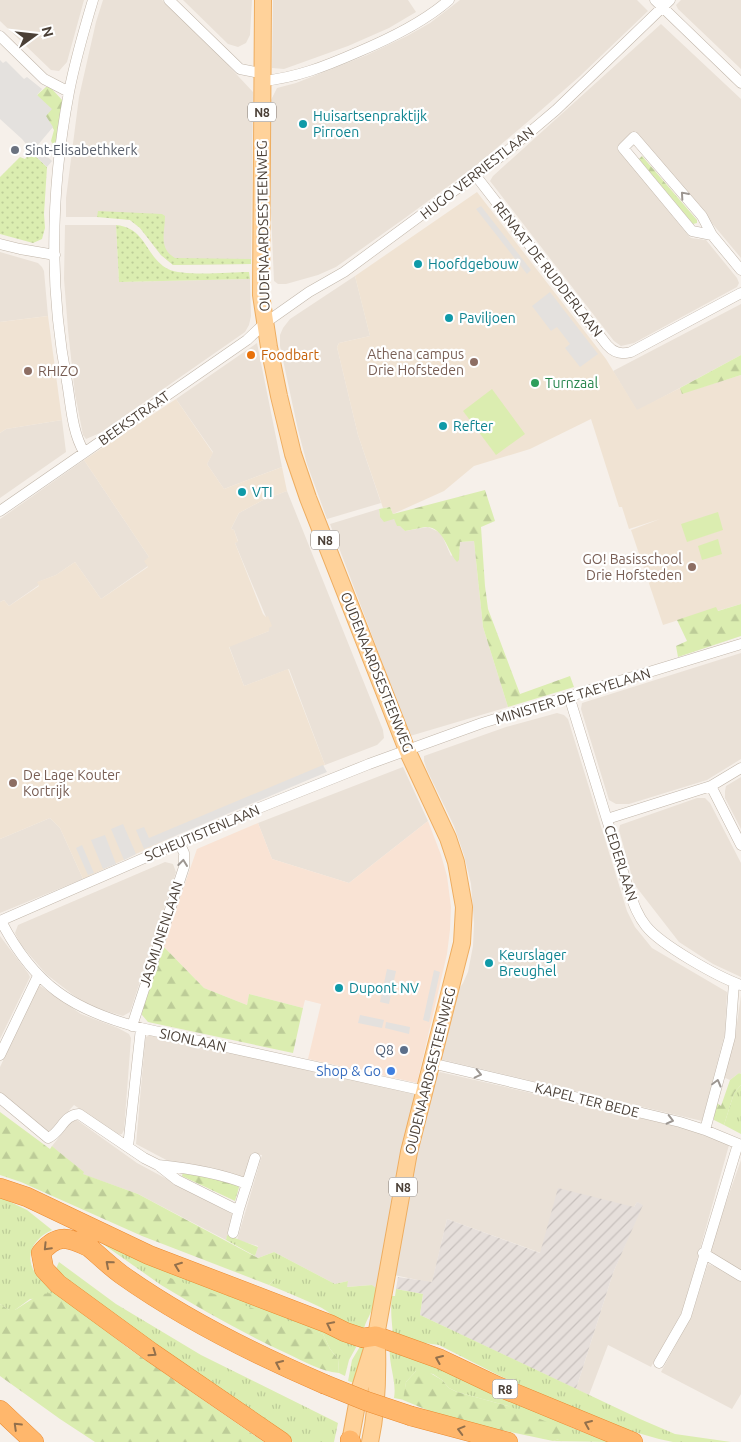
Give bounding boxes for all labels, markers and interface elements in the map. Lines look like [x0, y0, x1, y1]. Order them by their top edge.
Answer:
north arrow [10, 10, 60, 60]
text: N [38, 25, 57, 39]
road number: N8 [248, 102, 276, 121]
place label: Huisartsenpraktijk Pirroen [313, 108, 427, 140]
marker: Huisartsenpraktijk Pirroen [297, 118, 309, 130]
street label: HUGO VERRIESTLAAN [417, 124, 537, 222]
street label: OUDENAARDSESTEENWEG [254, 140, 272, 312]
place label: Sint-Elisabethkerk [25, 142, 137, 158]
marker: Sint-Elisabethkerk [9, 144, 21, 156]
one-way arrow [681, 192, 690, 201]
street label: RENAAT DE RUDDERLAAN [490, 198, 606, 340]
place label: Hoofdgebouw [428, 256, 519, 272]
marker: Hoofdgebouw [412, 258, 424, 270]
place label: Paviljoen [459, 310, 516, 326]
marker: Paviljoen [443, 312, 455, 324]
place label: Athena campus Drie Hofsteden [367, 346, 464, 378]
place label: Foodbart [261, 347, 320, 363]
marker: Foodbart [245, 349, 257, 361]
marker: Athena campus Drie Hofsteden [468, 356, 480, 368]
place label: RHIZO [38, 363, 79, 379]
marker: RHIZO [22, 365, 34, 377]
place label: Turnzaal [545, 375, 598, 391]
marker: Turnzaal [529, 377, 541, 389]
street label: BEEKSTRAAT [95, 388, 173, 448]
place label: Refter [453, 418, 494, 434]
marker: Refter [437, 420, 449, 432]
place label: VTI [252, 484, 273, 500]
marker: VTI [236, 486, 248, 498]
road number: N8 [311, 530, 339, 550]
place label: GO! Basisschool Drie Hofsteden [583, 551, 682, 583]
marker: GO! Basisschool Drie Hofsteden [686, 561, 698, 573]
street label: OUDENAARDSESTEENWEG [337, 590, 417, 754]
street label: MINISTER DE TAEYELAAN [494, 665, 652, 727]
place label: De Lage Kouter Kortrijk [23, 767, 121, 799]
marker: De Lage Kouter Kortrijk [7, 777, 19, 789]
street label: SCHEUTISTENLAAN [142, 802, 262, 864]
street label: CEDERLAAN [601, 823, 641, 903]
one-way arrow [177, 858, 188, 866]
street label: JASMIJNENLAAN [136, 879, 186, 989]
place label: Keurslager Breughel [499, 947, 567, 979]
marker: Keurslager Breughel [483, 957, 495, 969]
place label: Dupont NV [349, 980, 419, 996]
marker: Dupont NV [333, 982, 345, 994]
street label: OUDENAARDSESTEENWEG [402, 986, 458, 1156]
street label: SIONLAAN [158, 1025, 228, 1055]
place label: Q8 [375, 1042, 394, 1058]
marker: Q8 [398, 1044, 410, 1056]
place label: Shop & Go [316, 1063, 381, 1079]
marker: Shop & Go [385, 1065, 397, 1077]
one-way arrow [474, 1068, 483, 1079]
street label: KAPEL TER BEDE [533, 1079, 641, 1121]
one-way arrow [712, 1079, 722, 1087]
one-way arrow [666, 1114, 675, 1125]
road number: N8 [389, 1178, 417, 1196]
one-way arrow [44, 1241, 53, 1250]
one-way arrow [106, 1261, 115, 1270]
one-way arrow [175, 1262, 183, 1272]
one-way arrow [326, 1321, 335, 1331]
one-way arrow [147, 1347, 157, 1356]
one-way arrow [435, 1355, 444, 1365]
one-way arrow [275, 1360, 284, 1371]
road number: R8 [492, 1380, 518, 1398]
one-way arrow [584, 1419, 593, 1430]
one-way arrow [13, 1423, 22, 1432]
one-way arrow [457, 1425, 465, 1435]

